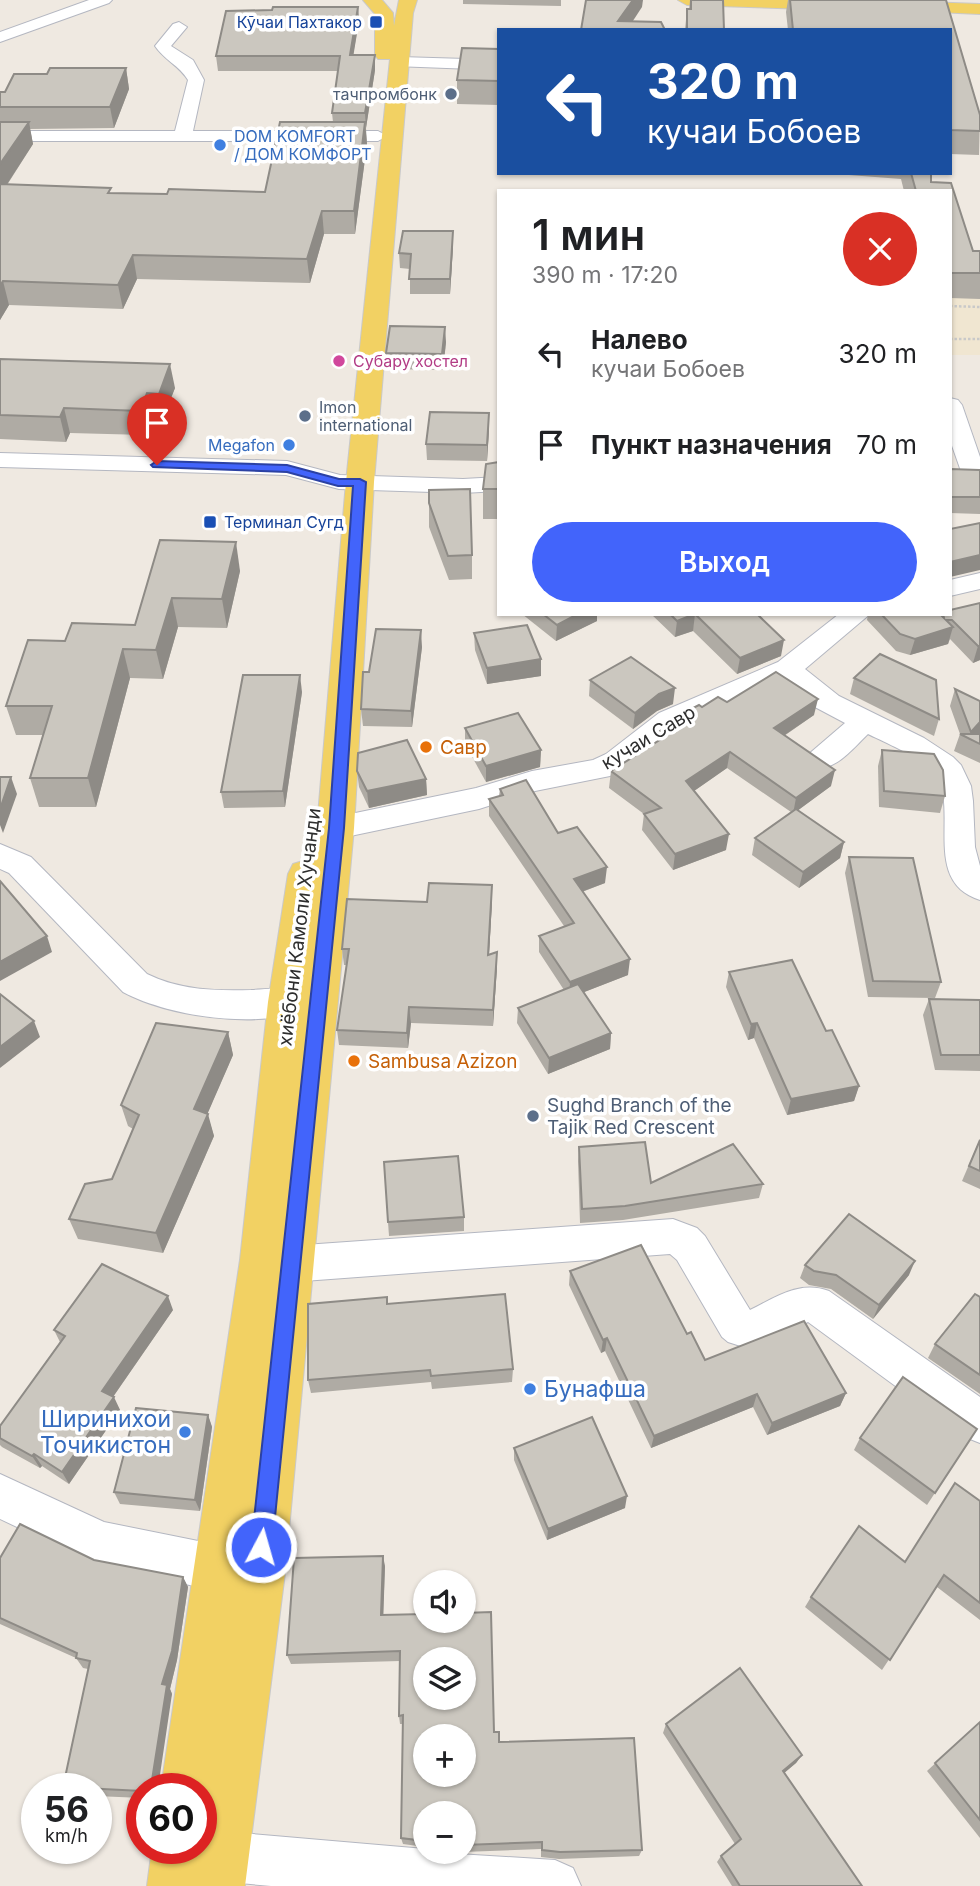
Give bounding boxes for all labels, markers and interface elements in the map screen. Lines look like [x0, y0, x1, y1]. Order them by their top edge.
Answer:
place label: Кӯчаи Пахтакор [237, 12, 362, 32]
marker: Кӯчаи Пахтакор [368, 14, 384, 30]
text: 320 m [647, 52, 799, 111]
icon: left [532, 56, 623, 147]
place label: тачпромбонк [333, 84, 437, 104]
marker: тачпромбонк [443, 86, 459, 102]
text: кучаи Бобоев [647, 112, 861, 151]
place label: DOM KOMFORT / ДОМ КОМФОРТ [234, 126, 372, 164]
marker: DOM KOMFORT / ДОМ КОМФОРТ [212, 137, 228, 153]
text: 1 мин [532, 209, 645, 260]
button: close [843, 212, 917, 286]
text: 390 m · 17:20 [532, 261, 678, 289]
text: Налево [591, 324, 688, 355]
icon: left [532, 335, 570, 373]
text: 320 m [839, 338, 917, 369]
place label: Субару хостел [353, 351, 468, 371]
marker: Субару хостел [331, 353, 347, 369]
text: кучаи Бобоев [591, 355, 745, 383]
pin [127, 393, 187, 465]
place label: Imon international [319, 397, 412, 435]
icon: arrive [138, 404, 176, 442]
marker: Imon international [297, 408, 313, 424]
icon: arrive [532, 426, 570, 464]
text: Пункт назначения [591, 429, 832, 460]
text: 70 m [856, 429, 917, 460]
place label: Megafon [208, 435, 275, 455]
marker: Megafon [281, 437, 297, 453]
place label: Терминал Сугд [224, 512, 344, 532]
marker: Терминал Сугд [202, 514, 218, 530]
button: Выход [532, 522, 917, 602]
street label: кучаи Савр [597, 700, 700, 775]
place label: Савр [440, 736, 487, 759]
marker: Савр [418, 739, 434, 755]
street label: хиёбони Камоли Хучанди [273, 807, 326, 1047]
place label: Sambusa Azizon [368, 1050, 517, 1073]
marker: Sambusa Azizon [346, 1053, 362, 1069]
place label: Sughd Branch of the Tajik Red Crescent [547, 1094, 732, 1139]
marker: Sughd Branch of the Tajik Red Crescent [525, 1108, 541, 1124]
place label: Бунафша [544, 1375, 646, 1403]
marker: Бунафша [522, 1381, 538, 1397]
place label: Ширинихои Точикистон [40, 1405, 171, 1459]
marker: Ширинихои Точикистон [177, 1424, 193, 1440]
position arrow [224, 1510, 298, 1584]
map controls [413, 1570, 476, 1864]
button: sound [413, 1570, 476, 1633]
button: layers [413, 1647, 476, 1710]
button: + [413, 1724, 476, 1787]
speed limit sign: 60 [126, 1773, 217, 1864]
text: 56 [44, 1788, 89, 1830]
button: − [413, 1801, 476, 1864]
text: km/h [45, 1825, 88, 1846]

